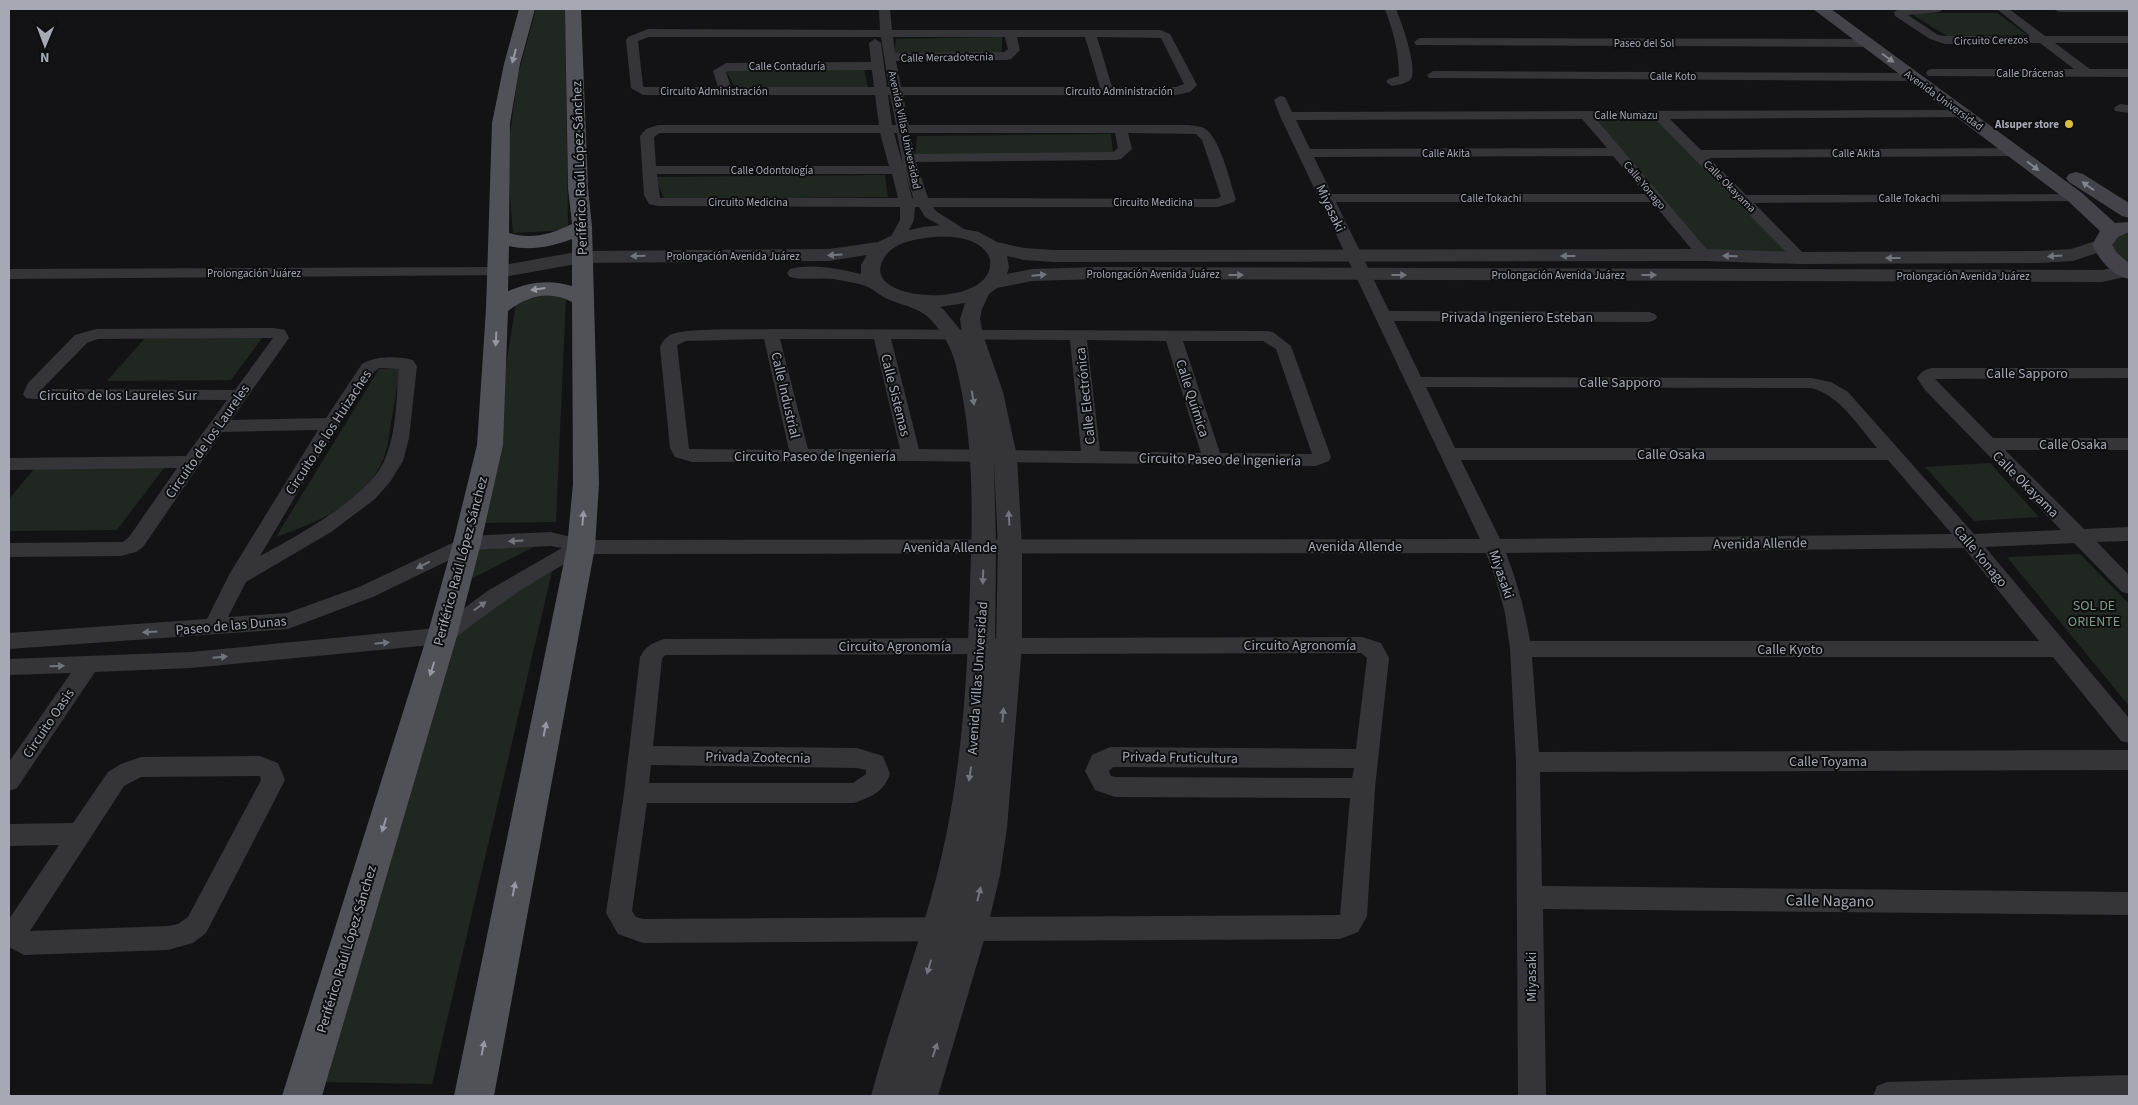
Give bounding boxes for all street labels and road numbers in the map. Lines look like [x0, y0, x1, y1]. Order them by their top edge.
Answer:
street label: Circuito Cerezos [1954, 32, 2029, 49]
street label: Paseo del Sol [1614, 36, 1675, 51]
street label: Calle Mercadotecnia [900, 49, 994, 66]
street label: Calle Contaduría [749, 59, 825, 74]
street label: Calle Drácenas [1996, 66, 2064, 81]
street label: Avenida Universidad [1901, 67, 1986, 134]
street label: Calle Koto [1650, 69, 1696, 84]
street label: Avenida Villas Universidad [885, 70, 924, 191]
street label: Periférico Raúl López Sánchez [567, 81, 593, 255]
street label: Circuito Administración [660, 84, 768, 99]
street label: Circuito Administración [1065, 84, 1173, 99]
street label: Calle Numazu [1594, 108, 1658, 123]
street label: Calle Akita [1422, 146, 1470, 161]
street label: Calle Akita [1832, 146, 1880, 161]
street label: Calle Okayama [1700, 157, 1759, 216]
street label: Calle Yonago [1620, 158, 1669, 213]
street label: Calle Odontología [731, 163, 813, 178]
street label: Miyasaki [1310, 181, 1350, 235]
street label: Calle Tokachi [1461, 191, 1521, 206]
street label: Calle Tokachi [1879, 191, 1939, 206]
street label: Circuito Medicina [708, 195, 788, 210]
street label: Circuito Medicina [1113, 195, 1193, 210]
street label: Prolongación Avenida Juárez [666, 249, 800, 264]
street label: Prolongación Juárez [207, 266, 301, 281]
street label: Prolongación Avenida Juárez [1086, 267, 1220, 282]
street label: Prolongación Avenida Juárez [1491, 268, 1625, 283]
street label: Prolongación Avenida Juárez [1896, 269, 2030, 284]
street label: Privada Ingeniero Esteban [1441, 308, 1593, 328]
street label: Calle Electrónica [1071, 346, 1101, 445]
street label: Calle Industrial [765, 350, 805, 441]
street label: Calle Sistemas [875, 352, 915, 439]
street label: Calle Química [1170, 357, 1214, 440]
street label: Calle Sapporo [1986, 364, 2068, 384]
street label: Circuito de los Huizaches [281, 366, 377, 499]
street label: Calle Sapporo [1579, 373, 1661, 393]
street label: Circuito de los Laureles [161, 380, 255, 503]
street label: Circuito de los Laureles Sur [39, 386, 197, 406]
street label: Calle Osaka [2039, 435, 2107, 455]
street label: Calle Osaka [1637, 445, 1705, 465]
street label: Circuito Paseo de Ingeniería [734, 447, 896, 467]
street label: Calle Okayama [1987, 447, 2063, 523]
street label: Circuito Paseo de Ingeniería [1139, 449, 1301, 471]
street label: Periférico Raúl López Sánchez [429, 474, 493, 648]
street label: Calle Yonago [1949, 522, 2012, 592]
street label: Avenida Allende [1713, 533, 1807, 555]
street label: Avenida Allende [1308, 537, 1402, 557]
street label: Avenida Allende [903, 538, 997, 558]
street label: Miyasaki [1483, 547, 1519, 601]
street label: Avenida Villas Universidad [963, 601, 993, 755]
street label: Paseo de las Dunas [175, 611, 287, 641]
street label: Circuito Agronomía [1244, 636, 1356, 656]
street label: Circuito Agronomía [839, 637, 951, 657]
street label: Calle Kyoto [1757, 640, 1823, 660]
street label: Circuito Oasis [18, 685, 80, 762]
street label: Privada Zootecnia [705, 747, 811, 769]
street label: Privada Fruticultura [1122, 747, 1238, 769]
street label: Calle Toyama [1789, 752, 1867, 772]
street label: Periférico Raúl López Sánchez [312, 863, 382, 1036]
street label: Calle Nagano [1786, 889, 1874, 913]
street label: Miyasaki [1522, 952, 1542, 1002]

